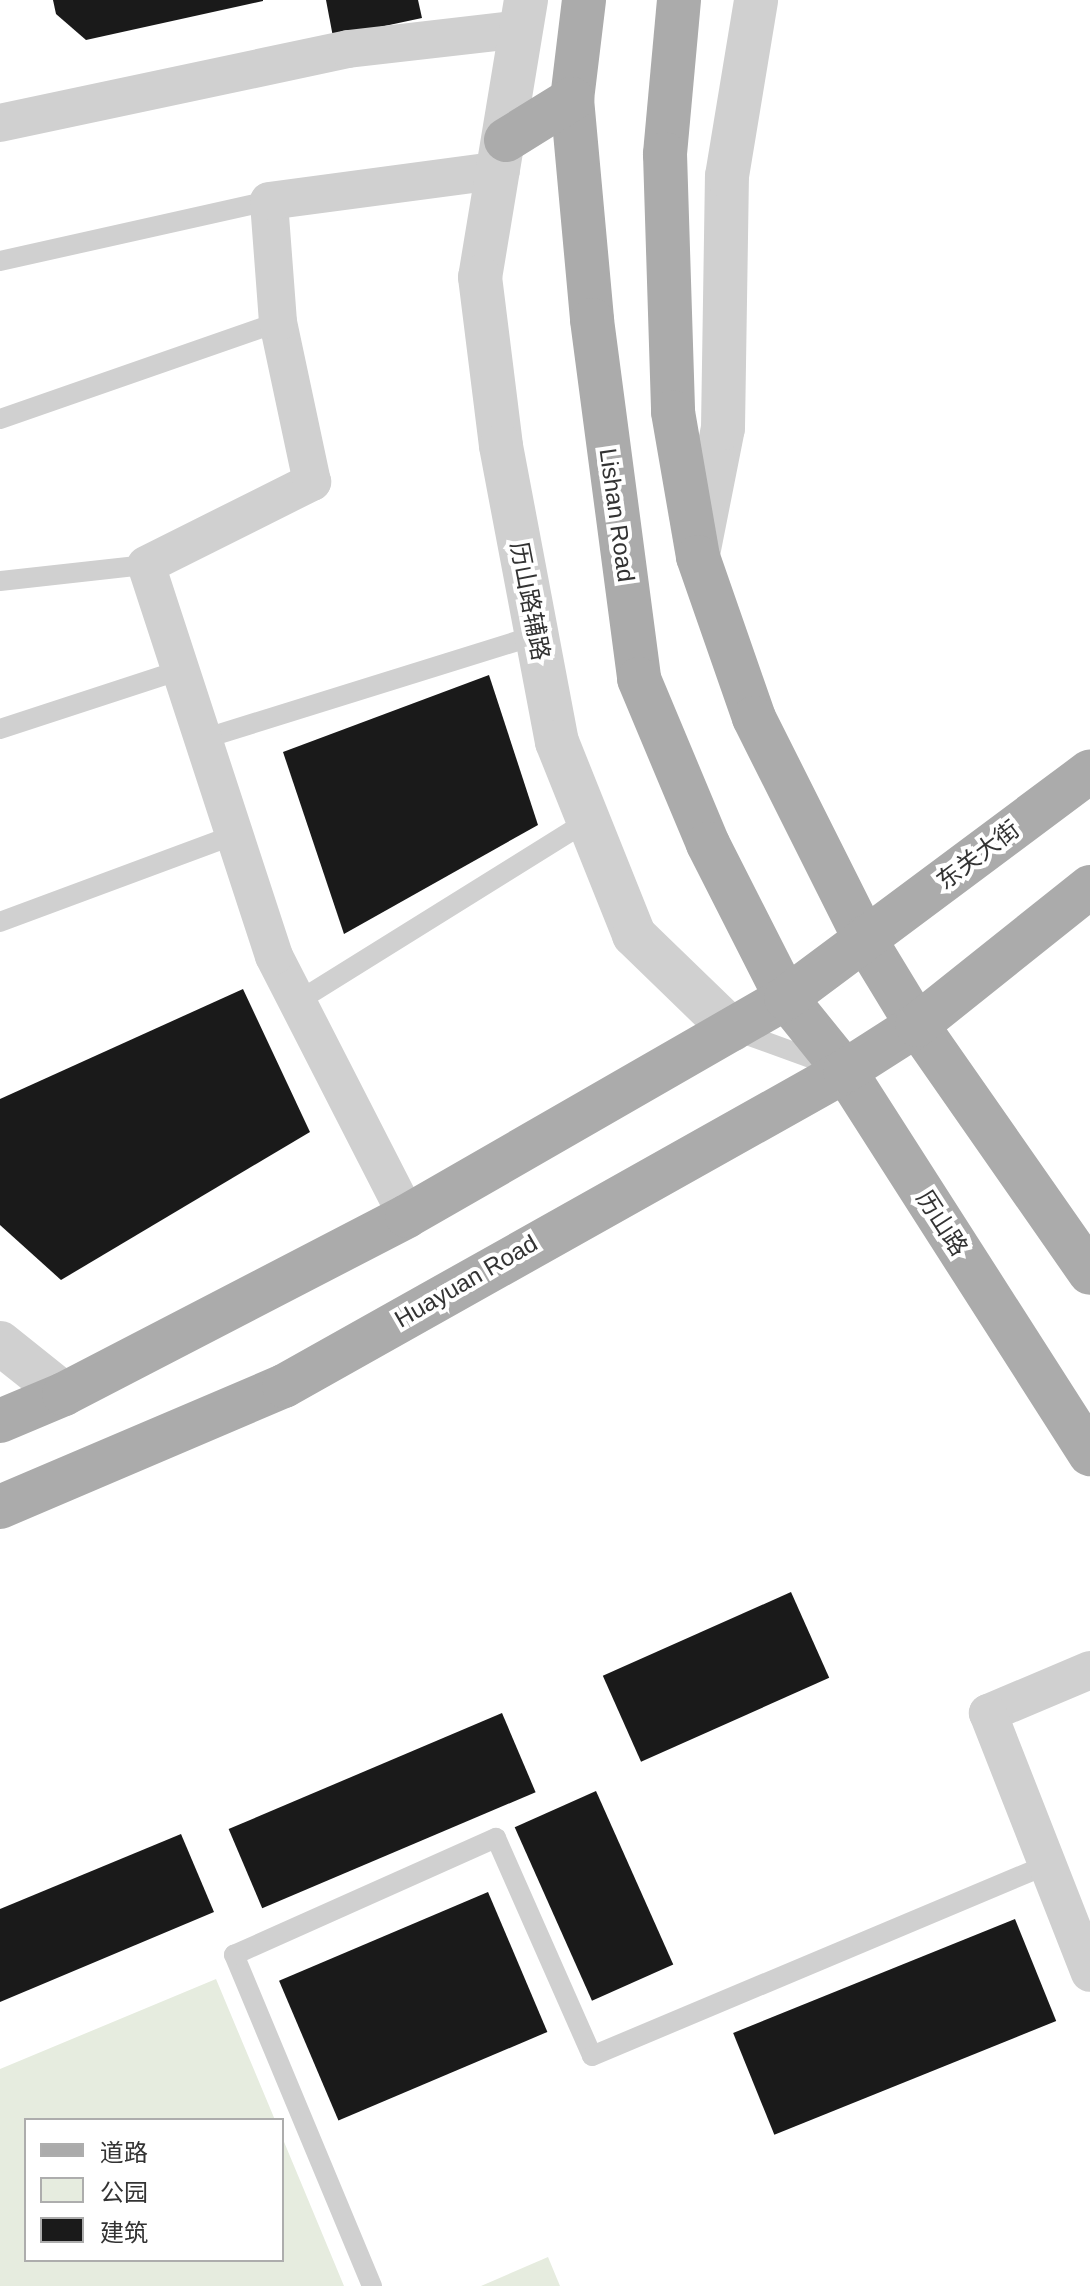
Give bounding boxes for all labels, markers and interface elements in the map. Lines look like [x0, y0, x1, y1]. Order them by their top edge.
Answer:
street label: Lishan Road [593, 446, 641, 584]
street label: 历山路辅路 [504, 539, 556, 663]
street label: 东关大街 [931, 815, 1025, 895]
street label: 历山路 [910, 1185, 974, 1261]
street label: Huayuan Road [389, 1229, 543, 1333]
legend [24, 2118, 284, 2262]
text: 道路 [100, 2139, 148, 2166]
text: 公园 [100, 2179, 148, 2206]
text: 建筑 [100, 2219, 148, 2246]

